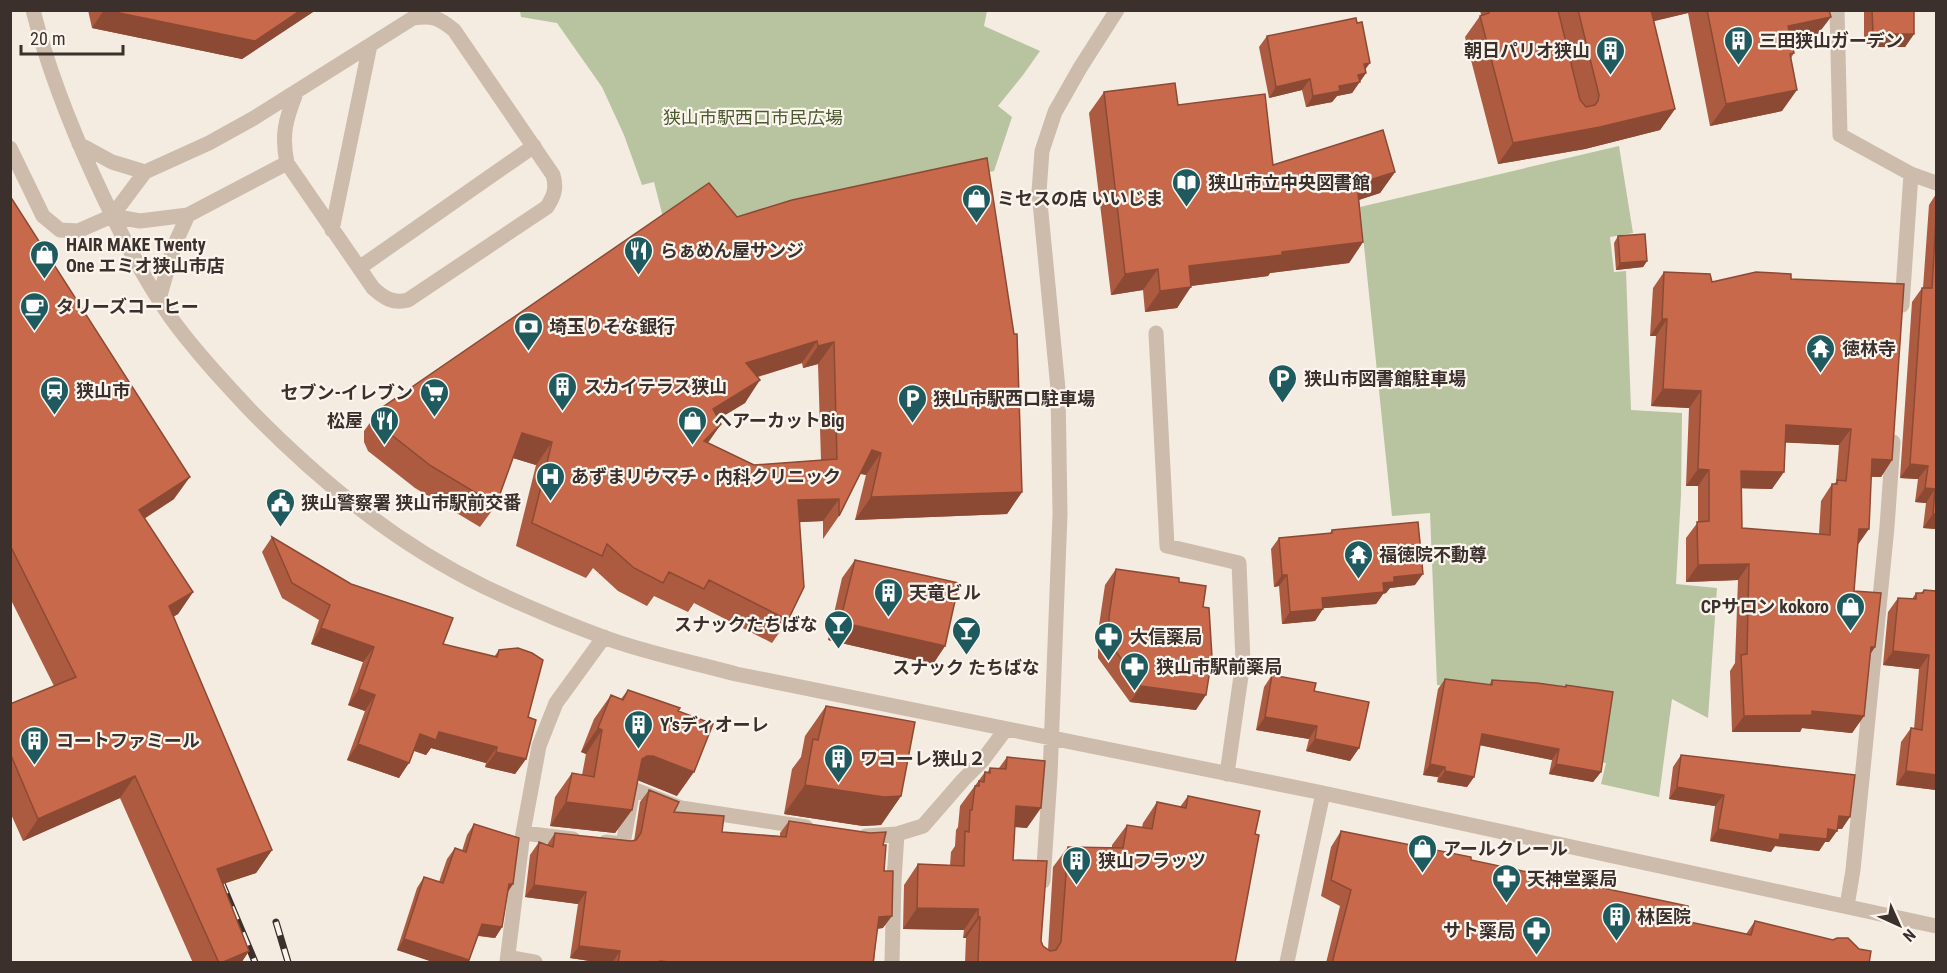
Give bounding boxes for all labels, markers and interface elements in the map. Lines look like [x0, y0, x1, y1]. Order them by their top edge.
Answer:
scale bar [21, 18, 123, 56]
building icon: 三田狭山ガーデン [1722, 24, 1754, 66]
text: 20 m [30, 28, 65, 49]
place label: 三田狭山ガーデン [1759, 30, 1903, 51]
building icon: 朝日パリオ狭山 [1595, 34, 1627, 76]
place label: 朝日パリオ狭山 [1464, 40, 1590, 61]
park label: 狭山市駅西口市民広場 [663, 107, 843, 128]
library icon: 狭山市立中央図書館 [1171, 166, 1203, 208]
place label: 狭山市立中央図書館 [1208, 172, 1370, 193]
shop icon: ミセスの店 いいじま [960, 182, 992, 224]
place label: ミセスの店 いいじま [997, 188, 1163, 209]
place label: HAIR MAKE Twenty One エミオ狭山市店 [66, 234, 224, 276]
restaurant icon: らぁめん屋サンジ [623, 234, 655, 276]
shop icon: HAIR MAKE Twenty One エミオ狭山市店 [29, 238, 61, 280]
place label: らぁめん屋サンジ [660, 240, 804, 261]
cafe icon: タリーズコーヒー [19, 290, 51, 332]
place label: タリーズコーヒー [56, 296, 199, 317]
bank icon: 埼玉りそな銀行 [512, 310, 544, 352]
place label: 埼玉りそな銀行 [549, 316, 675, 337]
temple icon: 徳林寺 [1805, 332, 1837, 374]
place label: 徳林寺 [1842, 338, 1896, 359]
parking icon: 狭山市図書館駐車場 [1267, 362, 1299, 404]
place label: 狭山市図書館駐車場 [1304, 368, 1466, 389]
building icon: スカイテラス狭山 [547, 370, 579, 412]
station icon: 狭山市 [39, 374, 71, 416]
supermarket icon: セブン-イレブン [418, 376, 450, 418]
place label: スカイテラス狭山 [584, 376, 727, 397]
place label: 狭山市 [76, 380, 130, 401]
place label: セブン-イレブン [281, 382, 413, 403]
parking icon: 狭山市駅西口駐車場 [896, 382, 928, 424]
place label: 狭山市駅西口駐車場 [933, 388, 1095, 409]
restaurant icon: 松屋 [368, 404, 400, 446]
shop icon: ヘアーカットBig [677, 404, 709, 446]
place label: 松屋 [327, 410, 363, 431]
place label: ヘアーカットBig [714, 410, 845, 431]
hospital icon: あずまリウマチ・内科クリニック [534, 460, 566, 502]
place label: あずまリウマチ・内科クリニック [571, 466, 841, 487]
public building icon: 狭山警察署 狭山市駅前交番 [264, 486, 296, 528]
place label: 狭山警察署 狭山市駅前交番 [301, 492, 521, 513]
temple icon: 福徳院不動尊 [1342, 538, 1374, 580]
place label: 福徳院不動尊 [1379, 544, 1487, 565]
building icon: 天竜ビル [872, 576, 904, 618]
place label: 天竜ビル [909, 582, 981, 603]
shop icon: CPサロン kokoro [1834, 590, 1866, 632]
place label: CPサロン kokoro [1701, 596, 1829, 617]
bar icon: スナックたちばな [823, 608, 855, 650]
place label: スナックたちばな [674, 614, 818, 635]
bar icon: スナック たちばな [950, 614, 982, 656]
pharmacy icon: 大信薬局 [1093, 620, 1125, 662]
place label: 大信薬局 [1130, 626, 1202, 647]
pharmacy icon: 狭山市駅前薬局 [1119, 650, 1151, 692]
place label: 狭山市駅前薬局 [1156, 656, 1282, 677]
place label: スナック たちばな [892, 657, 1040, 678]
building icon: Y'sディオーレ [623, 708, 655, 750]
place label: Y'sディオーレ [660, 714, 769, 735]
building icon: コートファミール [19, 724, 51, 766]
place label: コートファミール [56, 730, 200, 751]
building icon: ワコーレ狭山２ [823, 742, 855, 784]
place label: ワコーレ狭山２ [860, 748, 986, 769]
shop icon: アールクレール [1406, 832, 1438, 874]
place label: アールクレール [1443, 838, 1568, 859]
building icon: 狭山フラッツ [1061, 844, 1093, 886]
place label: 狭山フラッツ [1098, 850, 1206, 871]
pharmacy icon: 天神堂薬局 [1490, 862, 1522, 904]
place label: 天神堂薬局 [1527, 868, 1617, 889]
north arrow [1869, 895, 1929, 955]
building icon: 林医院 [1600, 900, 1632, 942]
place label: 林医院 [1637, 906, 1691, 927]
pharmacy icon: サト薬局 [1520, 914, 1552, 956]
place label: サト薬局 [1443, 920, 1515, 941]
text: N [1899, 925, 1919, 945]

